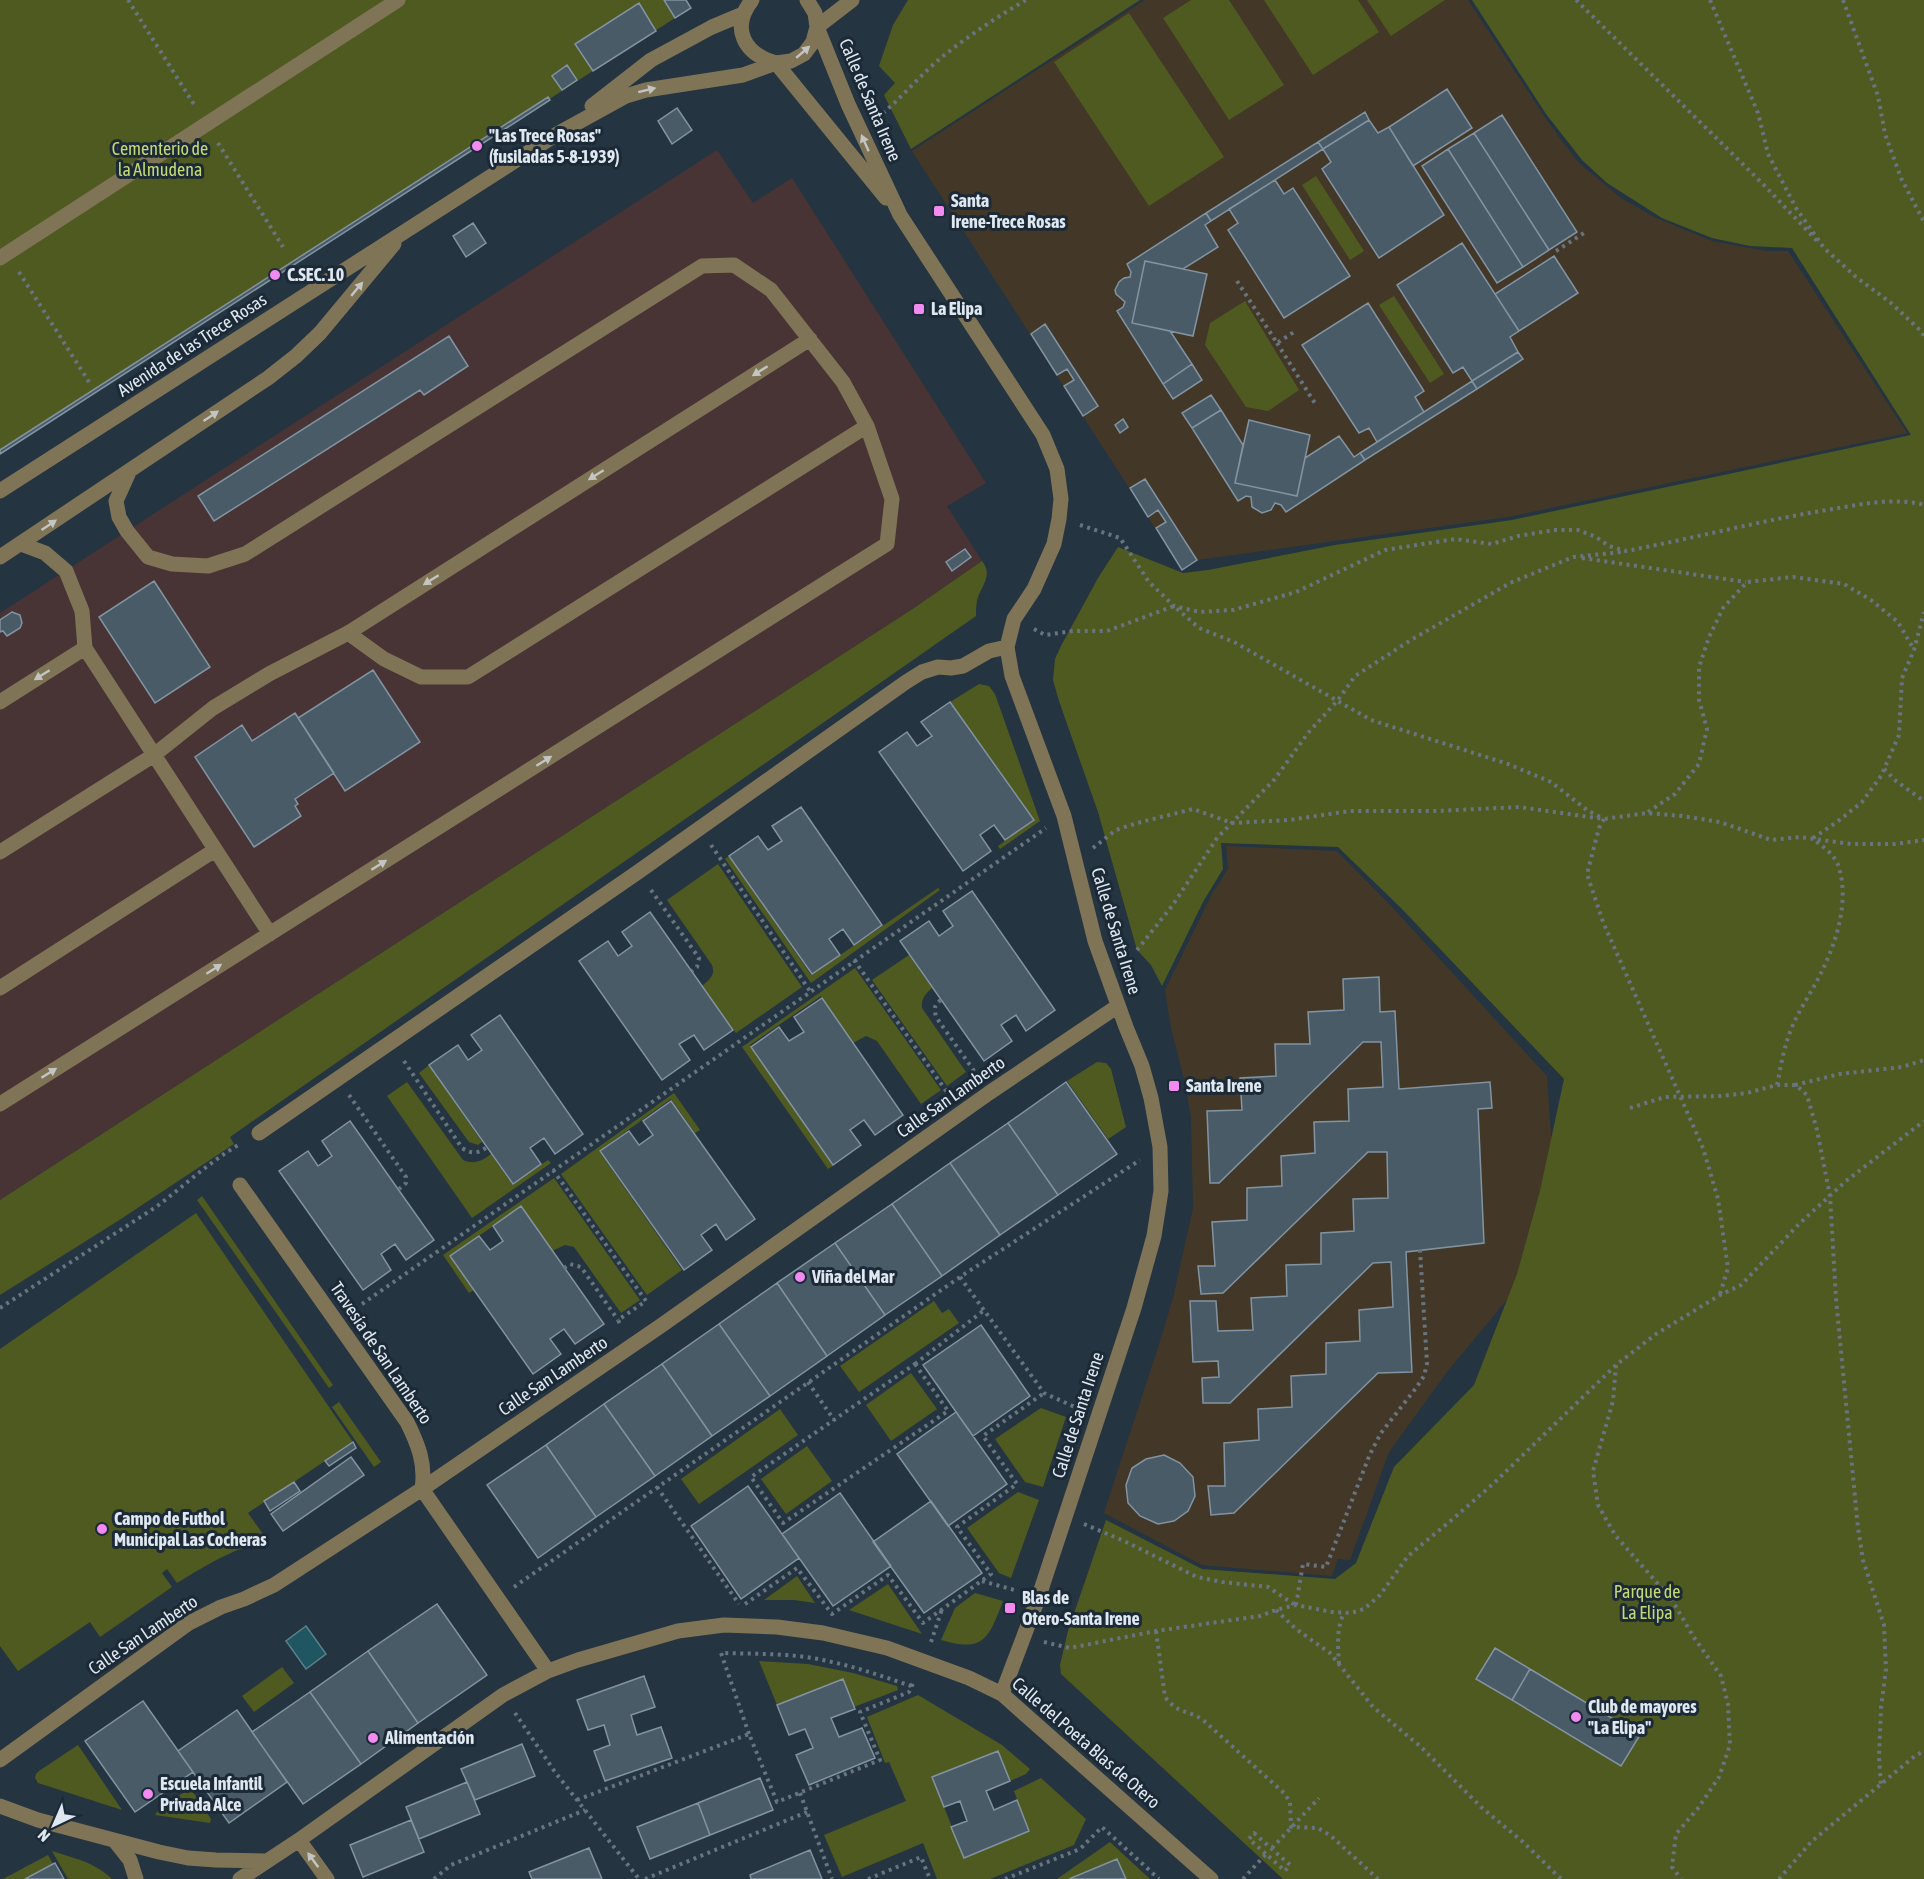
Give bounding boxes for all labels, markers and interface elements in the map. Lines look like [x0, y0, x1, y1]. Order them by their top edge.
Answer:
street label: Calle de Santa Irene [835, 35, 906, 164]
one-way arrow [795, 46, 811, 59]
one-way arrow [637, 85, 656, 95]
place label: "Las Trece Rosas" (fusiladas 5-8-1939) [489, 125, 620, 167]
one-way arrow [861, 135, 870, 152]
park label: Cementerio de la Almudena [112, 138, 208, 180]
marker: "Las Trece Rosas" (fusiladas 5-8-1939) [470, 139, 484, 153]
place label: Santa Irene-Trece Rosas [951, 190, 1066, 232]
marker: Santa Irene-Trece Rosas [932, 204, 946, 218]
place label: C.SEC. 10 [287, 264, 344, 285]
marker: C.SEC. 10 [268, 268, 282, 282]
one-way arrow [351, 281, 364, 297]
street label: Avenida de las Trece Rosas [113, 288, 270, 401]
place label: La Elipa [931, 298, 982, 319]
marker: La Elipa [912, 302, 926, 316]
one-way arrow [752, 365, 768, 376]
one-way arrow [203, 411, 219, 422]
one-way arrow [588, 470, 604, 481]
one-way arrow [41, 520, 57, 531]
one-way arrow [423, 574, 439, 585]
one-way arrow [35, 669, 51, 681]
one-way arrow [536, 755, 552, 766]
one-way arrow [371, 859, 387, 870]
street label: Calle de Santa Irene [1087, 865, 1146, 997]
one-way arrow [206, 963, 223, 974]
street label: Calle San Lamberto [893, 1052, 1009, 1142]
one-way arrow [41, 1067, 58, 1078]
place label: Santa Irene [1186, 1075, 1262, 1096]
marker: Santa Irene [1167, 1079, 1181, 1093]
place label: Viña del Mar [811, 1266, 895, 1287]
marker: Viña del Mar [793, 1270, 807, 1284]
street label: Travesía de San Lamberto [326, 1278, 437, 1428]
street label: Calle San Lamberto [494, 1331, 611, 1420]
street label: Calle de Santa Irene [1047, 1349, 1108, 1481]
place label: Campo de Futbol Municipal Las Cocheras [114, 1508, 267, 1550]
marker: Campo de Futbol Municipal Las Cocheras [95, 1522, 109, 1536]
park label: Parque de La Elipa [1614, 1581, 1680, 1623]
place label: Blas de Otero-Santa Irene [1022, 1587, 1140, 1629]
street label: Calle San Lamberto [84, 1590, 201, 1679]
marker: Blas de Otero-Santa Irene [1003, 1601, 1017, 1615]
street label: Calle del Poeta Blas de Otero [1008, 1673, 1164, 1812]
place label: Club de mayores "La Elipa" [1588, 1696, 1697, 1738]
marker: Club de mayores "La Elipa" [1569, 1710, 1583, 1724]
place label: Alimentación [384, 1727, 474, 1748]
marker: Alimentación [366, 1731, 380, 1745]
place label: Escuela Infantil Privada Alce [160, 1773, 263, 1815]
marker: Escuela Infantil Privada Alce [141, 1787, 155, 1801]
north arrow [24, 1795, 84, 1855]
text: N [34, 1826, 53, 1846]
one-way arrow [307, 1852, 319, 1868]

